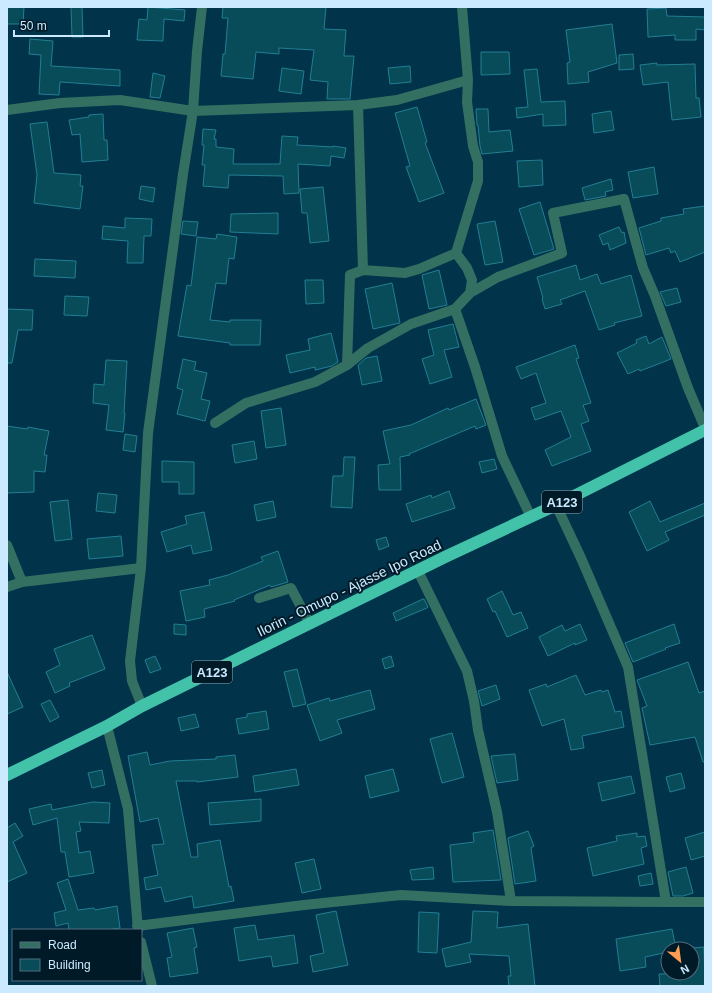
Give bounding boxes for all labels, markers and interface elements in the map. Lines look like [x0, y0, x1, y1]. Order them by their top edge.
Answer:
scale bar [14, 12, 109, 38]
text: 50 m [20, 19, 47, 33]
road number: A123 [542, 491, 582, 513]
street label: Ilorin - Omupo - Ajasse Ipo Road [254, 536, 444, 640]
road number: A123 [192, 661, 232, 683]
legend [12, 929, 142, 981]
text: Road [48, 938, 77, 952]
north arrow [660, 941, 700, 981]
text: Building [48, 958, 91, 972]
text: N [678, 963, 691, 977]

